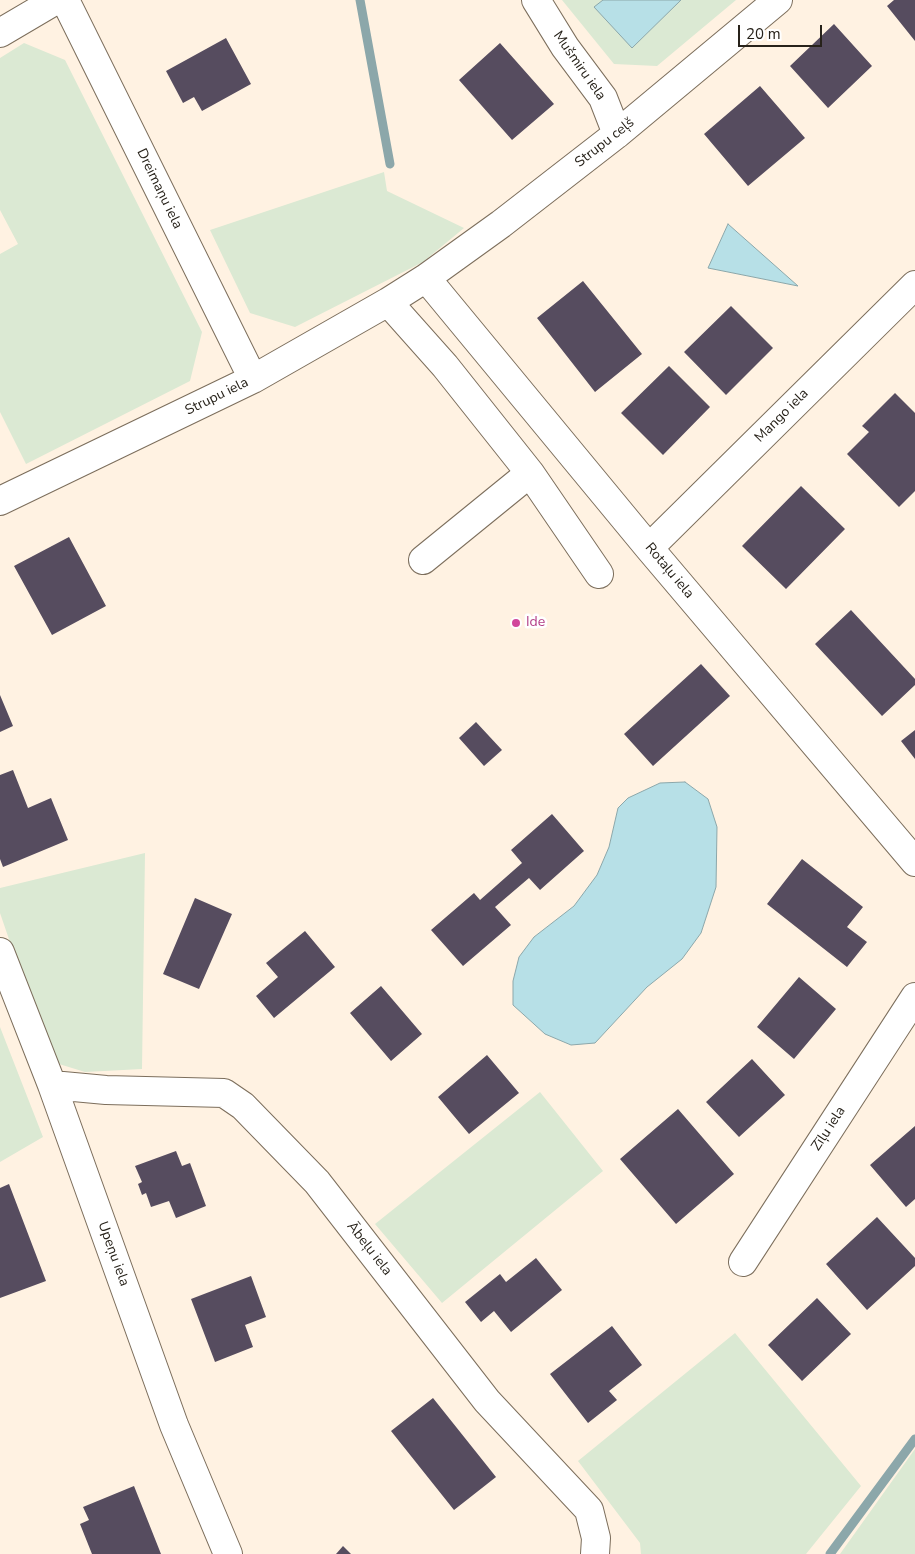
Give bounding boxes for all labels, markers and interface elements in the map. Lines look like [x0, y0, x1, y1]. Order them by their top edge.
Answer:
scale bar [740, 15, 824, 47]
text: 20 m [746, 24, 781, 44]
street label: Mušmiru iela [549, 28, 609, 104]
street label: Strupu ceļš [572, 115, 638, 171]
street label: Dreimaņu iela [132, 146, 186, 232]
street label: Strupu iela [183, 374, 251, 420]
street label: Mango iela [752, 386, 812, 446]
street label: Rotaļu iela [641, 540, 697, 602]
place label: Ide [526, 615, 545, 631]
marker: Ide [510, 617, 522, 629]
street label: Zīļu iela [808, 1104, 850, 1154]
street label: Upeņu iela [94, 1219, 132, 1289]
street label: Ābeļu iela [343, 1219, 395, 1279]

